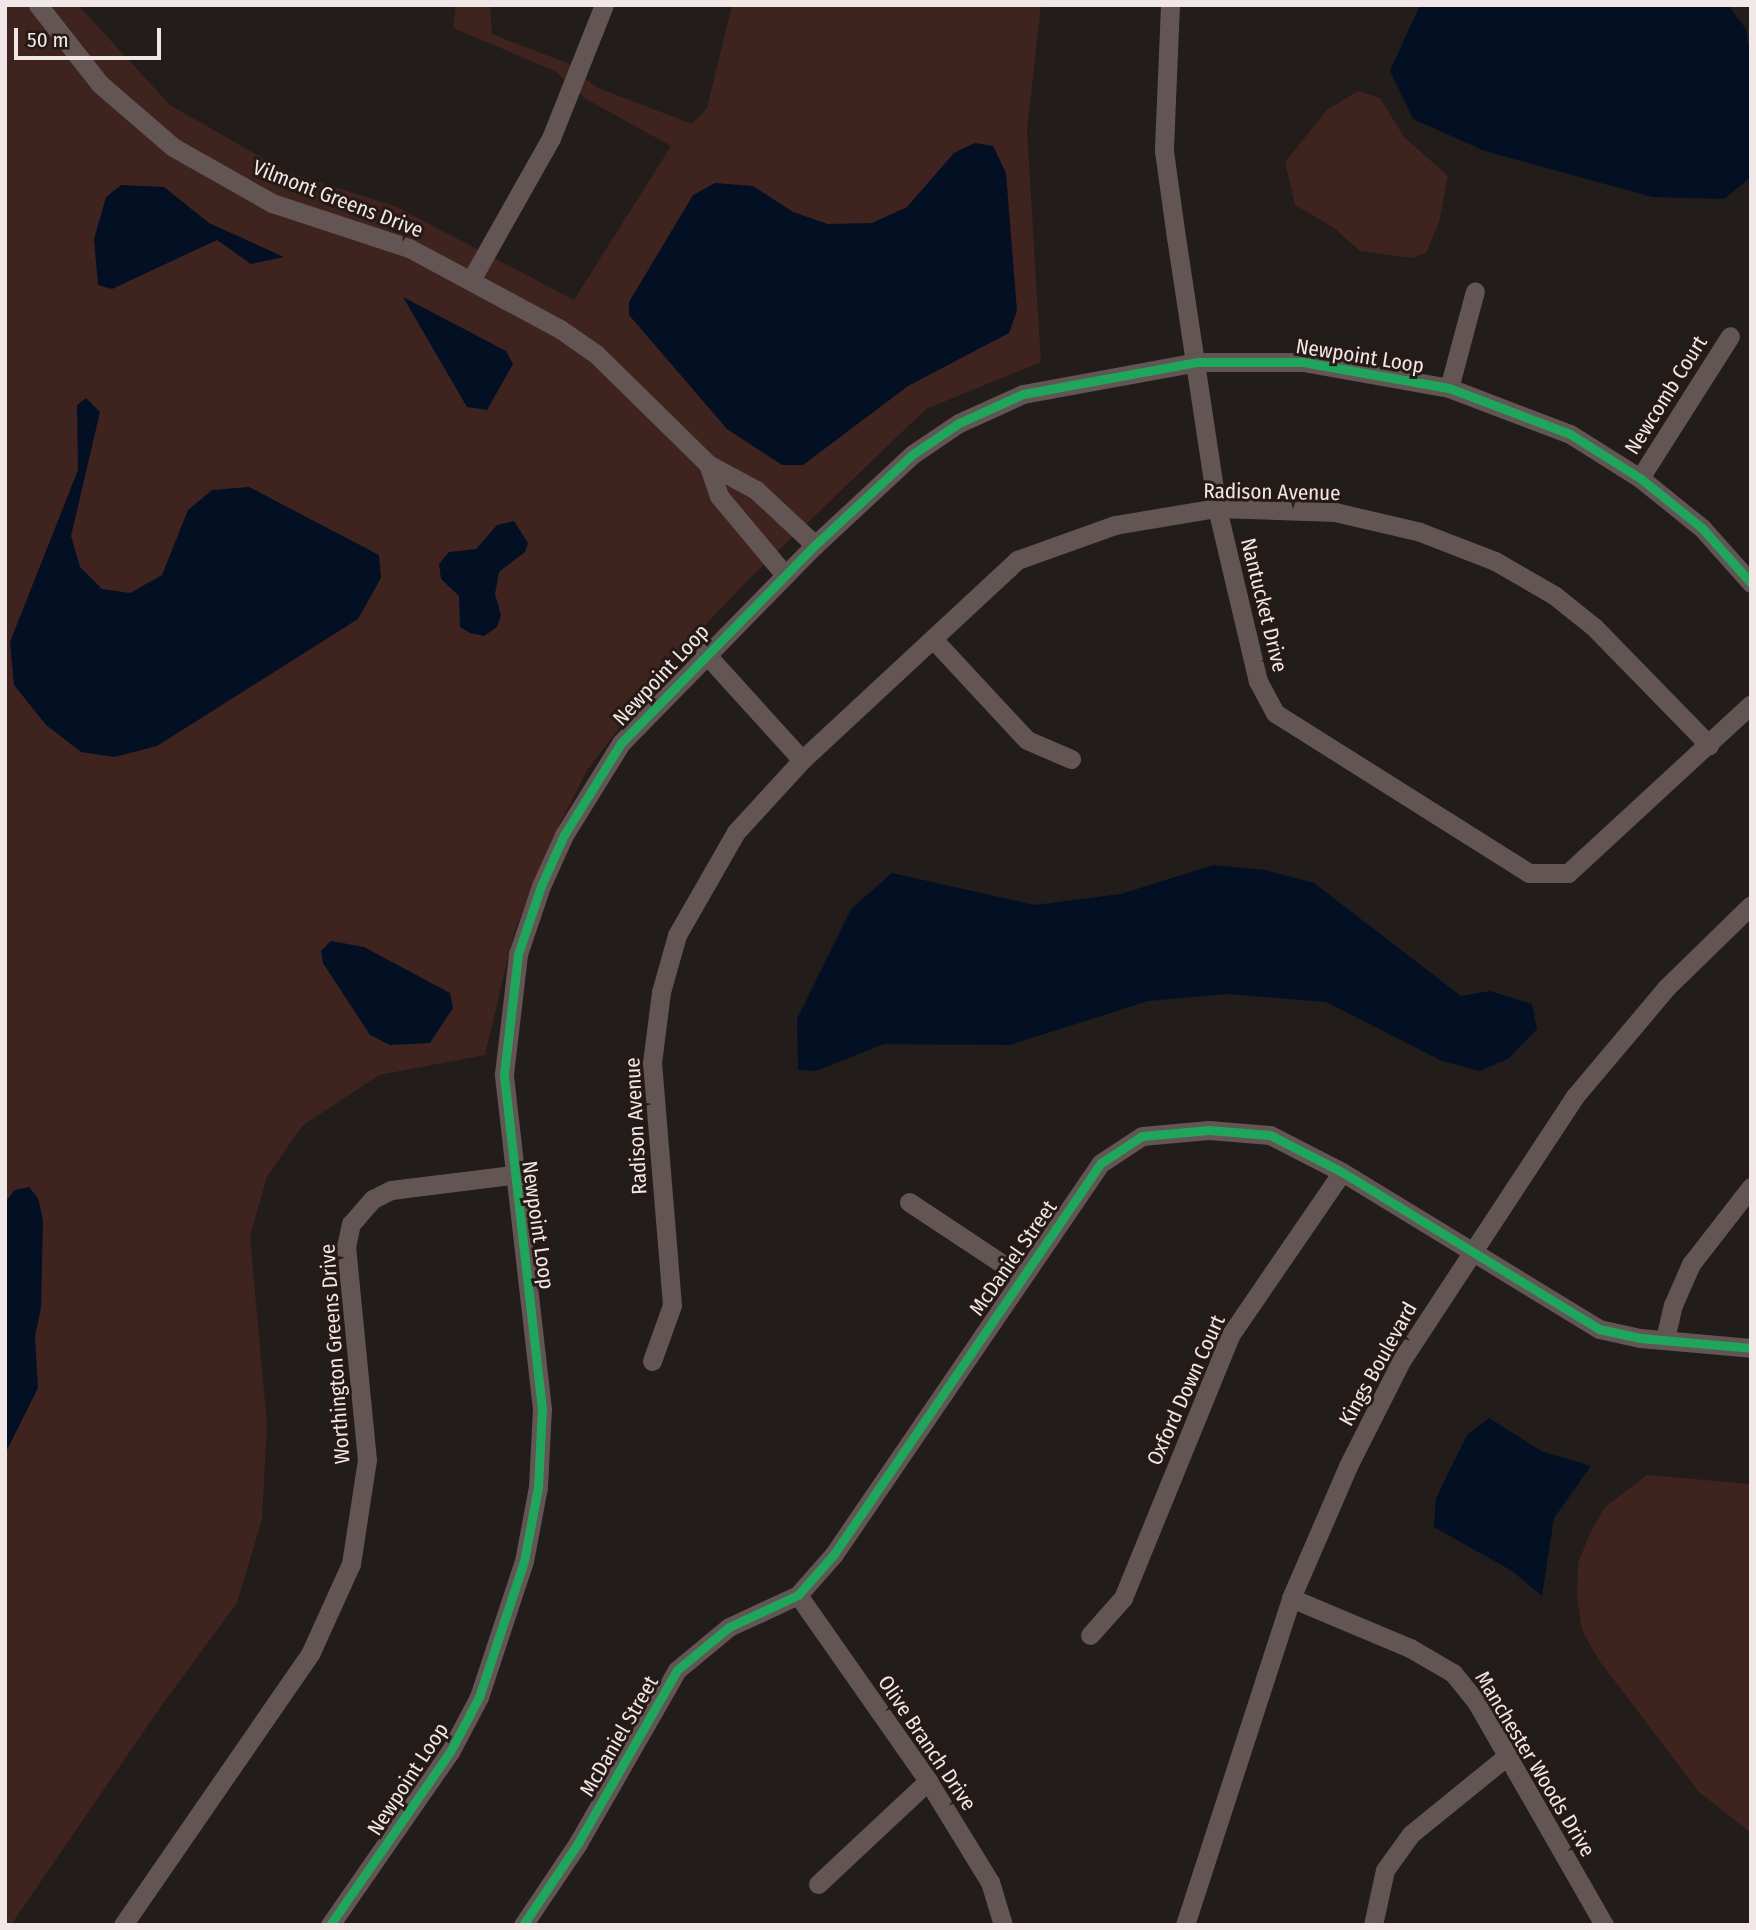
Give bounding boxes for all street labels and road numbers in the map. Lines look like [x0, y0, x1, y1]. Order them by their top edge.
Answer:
street label: Vilmont Greens Drive [249, 155, 427, 243]
street label: Newcomb Court [1619, 331, 1713, 459]
street label: Newpoint Loop [1294, 333, 1426, 379]
street label: Radison Avenue [1203, 478, 1341, 506]
street label: Nantucket Drive [1235, 535, 1293, 675]
street label: Newpoint Loop [608, 619, 714, 731]
street label: Radison Avenue [620, 1057, 652, 1195]
street label: Newpoint Loop [517, 1159, 559, 1291]
street label: McDaniel Street [964, 1195, 1062, 1321]
street label: Worthington Greens Drive [315, 1243, 355, 1465]
street label: Kings Boulevard [1334, 1298, 1422, 1430]
street label: Oxford Down Court [1142, 1311, 1230, 1469]
street label: Manchester Woods Drive [1470, 1667, 1600, 1861]
street label: McDaniel Street [574, 1671, 664, 1801]
street label: Olive Branch Drive [873, 1671, 981, 1815]
street label: Newpoint Loop [362, 1718, 454, 1840]

